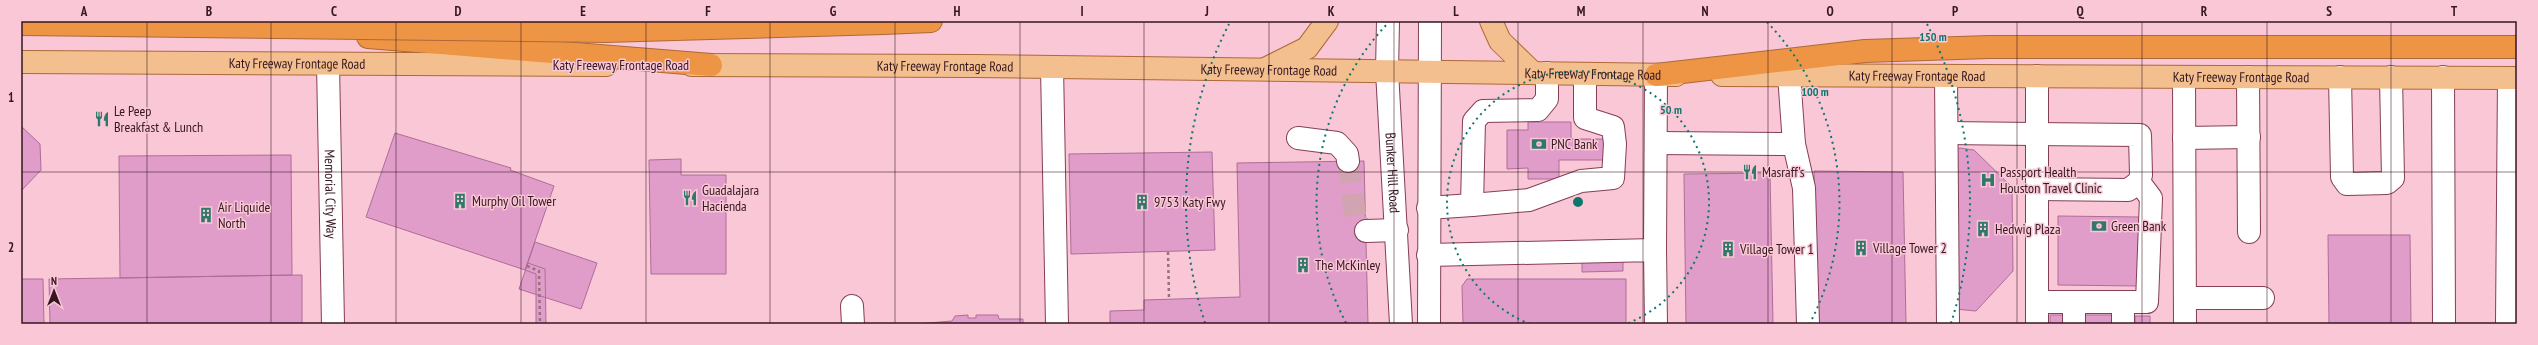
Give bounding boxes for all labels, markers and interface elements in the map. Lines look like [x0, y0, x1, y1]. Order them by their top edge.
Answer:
text: A [80, 3, 88, 20]
text: B [206, 3, 212, 20]
text: C [331, 3, 337, 20]
text: D [455, 3, 462, 20]
text: E [580, 3, 586, 20]
text: F [705, 3, 711, 20]
text: G [830, 3, 837, 20]
text: H [954, 3, 961, 20]
text: I [1080, 3, 1084, 20]
text: J [1204, 3, 1209, 20]
text: K [1328, 3, 1335, 20]
text: L [1453, 3, 1459, 20]
text: M [1577, 3, 1586, 20]
text: N [1701, 3, 1709, 20]
text: O [1826, 3, 1834, 20]
text: P [1952, 3, 1958, 20]
text: Q [2076, 3, 2084, 20]
text: R [2201, 3, 2208, 20]
text: S [2326, 3, 2332, 20]
text: T [2451, 3, 2458, 20]
text: 150 m [1919, 29, 1947, 44]
street label: Katy Freeway Frontage Road [229, 54, 365, 73]
street label: Katy Freeway Frontage Road [553, 56, 689, 74]
street label: Katy Freeway Frontage Road [877, 57, 1013, 75]
street label: Katy Freeway Frontage Road [1201, 60, 1337, 80]
street label: Katy Freeway Frontage Road [1525, 64, 1661, 84]
street label: Katy Freeway Frontage Road [1849, 66, 1985, 85]
street label: Katy Freeway Frontage Road [2173, 68, 2309, 86]
text: 100 m [1801, 84, 1829, 99]
text: 1 [8, 89, 14, 106]
place label: Le Peep Breakfast & Lunch [114, 102, 203, 136]
text: 50 m [1660, 102, 1682, 117]
restaurant icon: Le Peep Breakfast & Lunch [93, 110, 111, 128]
street label: Bunker Hill Road [1381, 132, 1404, 214]
bank icon: PNC Bank [1530, 135, 1548, 153]
place label: PNC Bank [1551, 135, 1598, 153]
street label: Memorial City Way [321, 149, 340, 240]
restaurant icon: Masraff's [1741, 163, 1759, 181]
place label: Masraff's [1762, 163, 1805, 181]
place label: Passport Health Houston Travel Clinic [2000, 163, 2102, 197]
hospital icon: Passport Health Houston Travel Clinic [1979, 171, 1997, 189]
place label: Guadalajara Hacienda [702, 181, 759, 215]
restaurant icon: Guadalajara Hacienda [681, 189, 699, 207]
building icon: Murphy Oil Tower [451, 192, 469, 210]
place label: Murphy Oil Tower [472, 192, 556, 210]
building icon: 9753 Katy Fwy [1133, 193, 1151, 211]
place label: 9753 Katy Fwy [1154, 193, 1226, 211]
centre of rings [1571, 195, 1585, 209]
place label: Air Liquide North [218, 198, 271, 232]
building icon: Air Liquide North [197, 206, 215, 224]
bank icon: Green Bank [2090, 217, 2108, 235]
place label: Green Bank [2111, 217, 2167, 235]
building icon: Hedwig Plaza [1974, 220, 1992, 238]
place label: Hedwig Plaza [1995, 220, 2060, 238]
text: 2 [8, 239, 14, 256]
building icon: Village Tower 2 [1852, 239, 1870, 257]
place label: Village Tower 2 [1872, 239, 1947, 257]
building icon: Village Tower 1 [1719, 240, 1737, 258]
place label: Village Tower 1 [1739, 240, 1814, 258]
building icon: The McKinley [1294, 256, 1312, 274]
place label: The McKinley [1315, 256, 1381, 274]
north arrow [34, 271, 74, 311]
text: N [51, 274, 57, 288]

